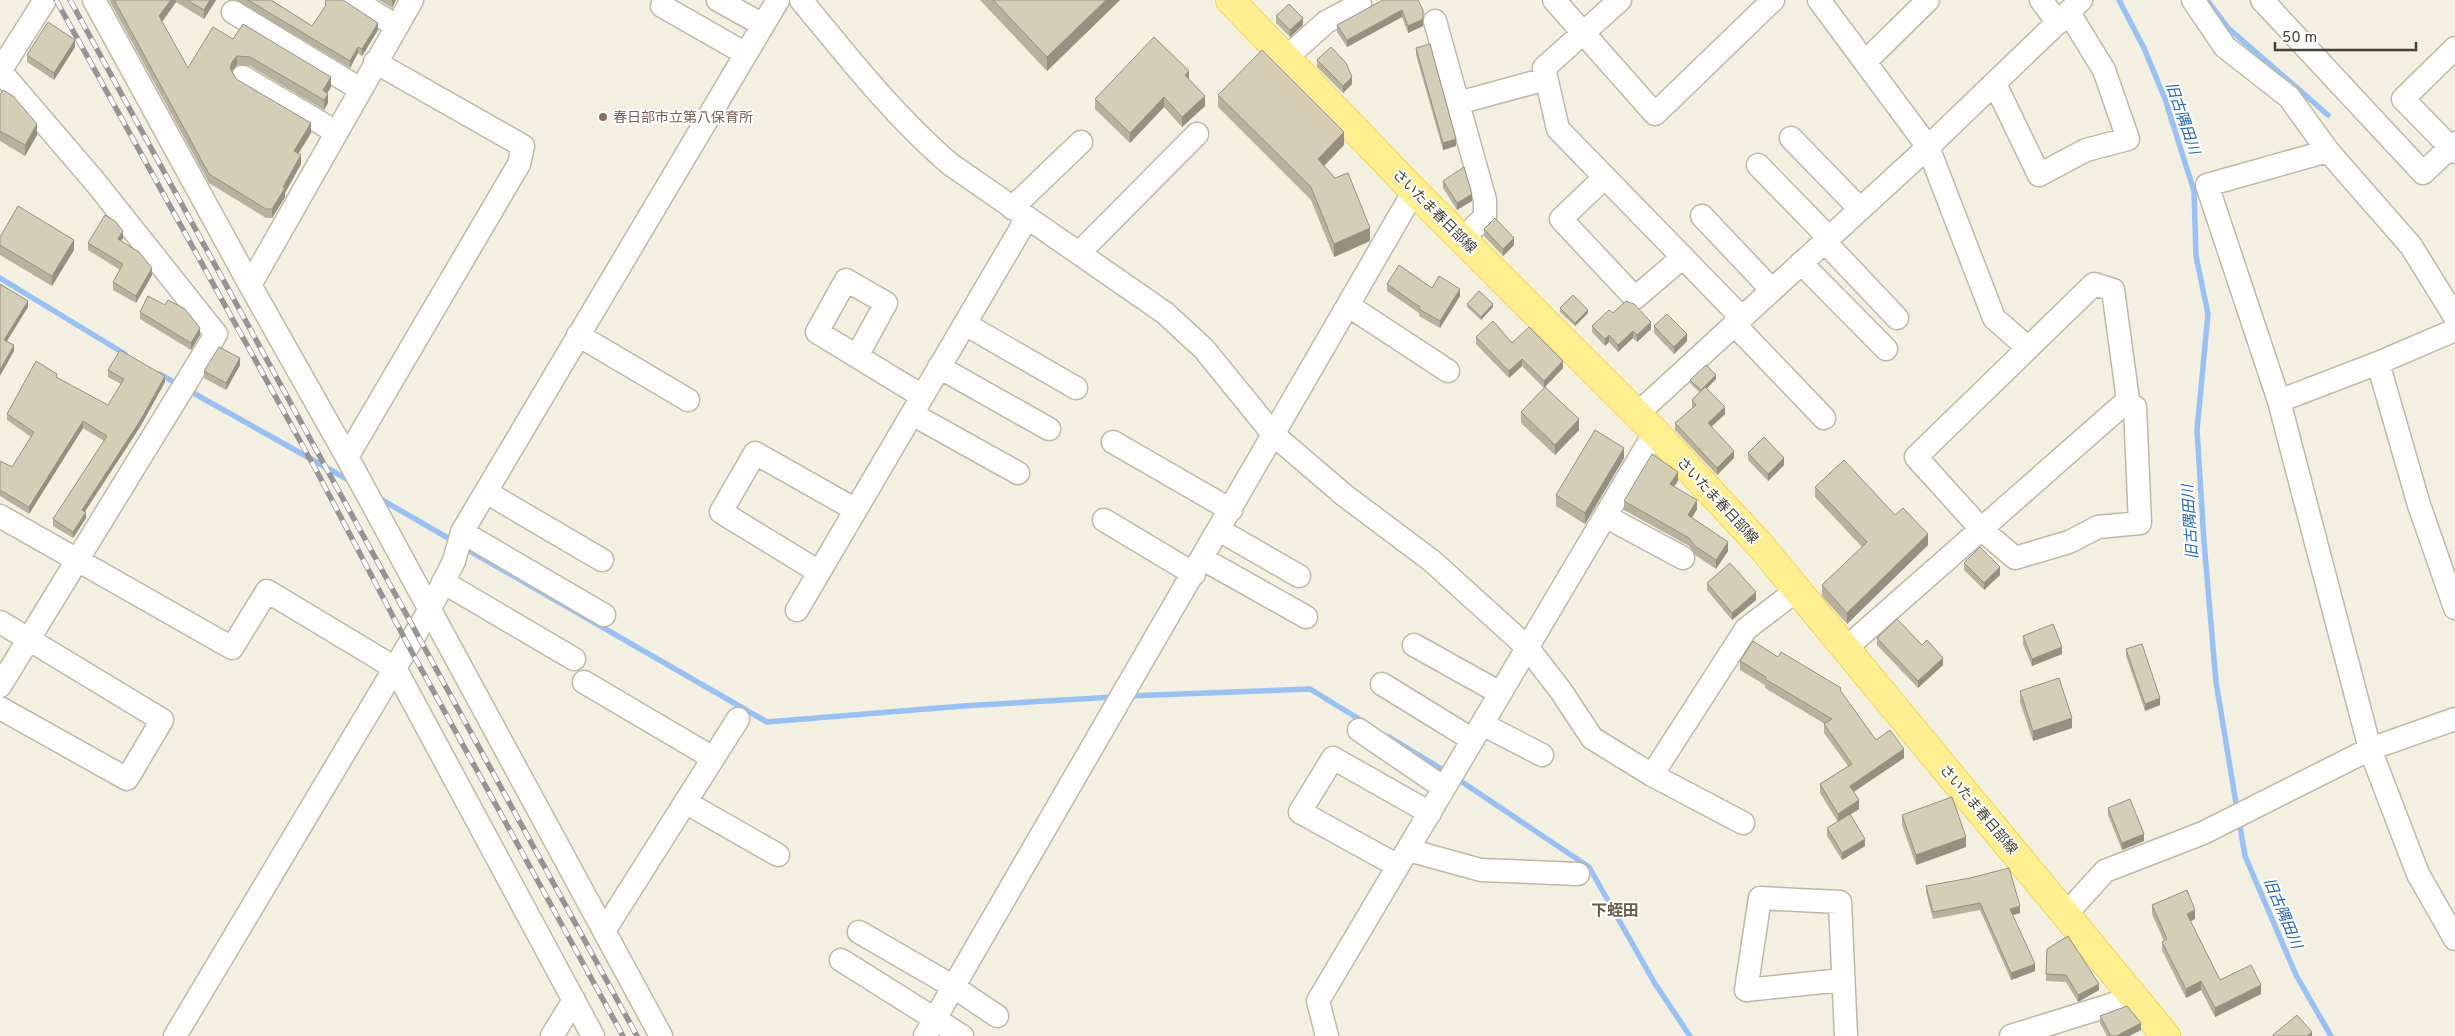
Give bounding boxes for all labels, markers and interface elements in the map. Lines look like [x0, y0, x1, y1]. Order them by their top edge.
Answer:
scale bar [2275, 20, 2416, 52]
text: 50 m [2282, 29, 2317, 48]
water label: 旧古隅田川 [2160, 80, 2203, 159]
place label: 春日部市立第八保育所 [613, 109, 753, 127]
marker: 春日部市立第八保育所 [597, 111, 609, 123]
street label: さいたま春日部線 [1388, 167, 1479, 258]
street label: さいたま春日部線 [1673, 454, 1761, 548]
water label: 旧古隅田川 [2179, 482, 2204, 560]
street label: さいたま春日部線 [1935, 762, 2020, 858]
water label: 旧古隅田川 [2258, 875, 2306, 954]
district label: 下蛭田 [1591, 902, 1639, 922]

